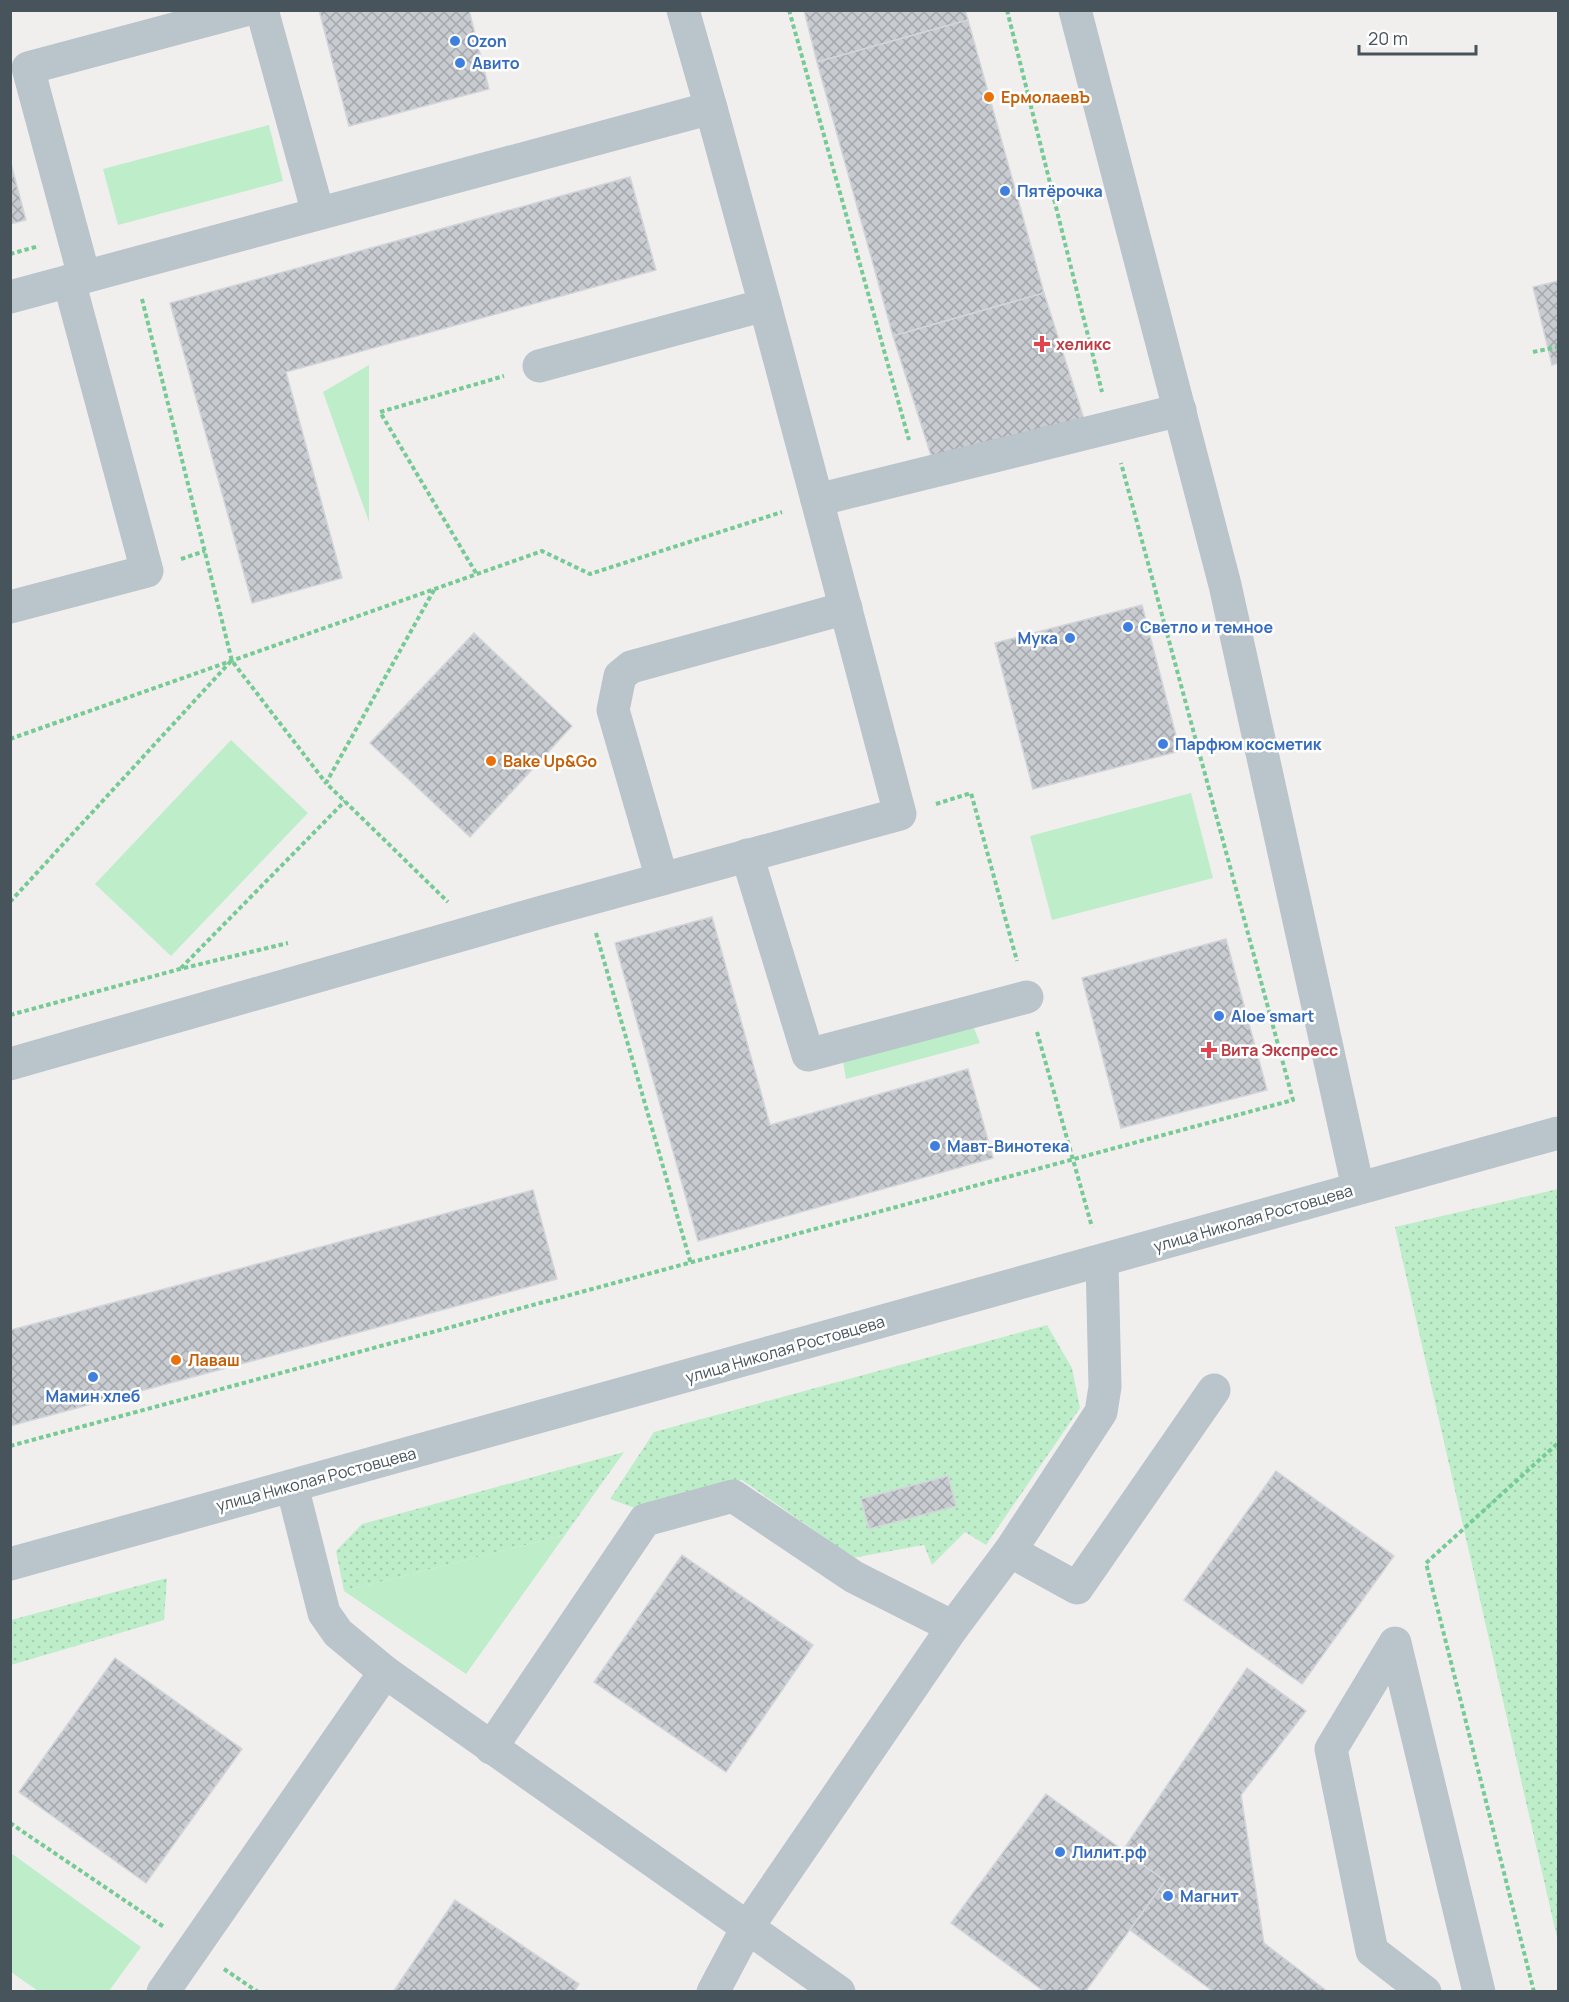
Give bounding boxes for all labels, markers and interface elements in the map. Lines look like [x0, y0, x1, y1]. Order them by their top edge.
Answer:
scale bar [1359, 18, 1476, 56]
text: 20 m [1368, 26, 1408, 50]
place label: Ozon [467, 30, 507, 52]
marker: Ozon [448, 34, 462, 48]
place label: Авито [472, 52, 520, 74]
marker: Авито [453, 56, 467, 70]
place label: ЕрмолаевЪ [1001, 86, 1090, 108]
marker: ЕрмолаевЪ [982, 90, 996, 104]
place label: Пятёрочка [1017, 180, 1103, 202]
marker: Пятёрочка [998, 184, 1012, 198]
place label: хеликс [1056, 333, 1111, 355]
marker: хеликс [1033, 335, 1051, 353]
place label: Светло и темное [1140, 616, 1273, 638]
marker: Светло и темное [1121, 620, 1135, 634]
place label: Мука [1018, 627, 1058, 649]
marker: Мука [1063, 631, 1077, 645]
place label: Парфюм косметик [1175, 733, 1322, 755]
marker: Парфюм косметик [1156, 737, 1170, 751]
place label: Bake Up&Go [503, 750, 597, 772]
marker: Bake Up&Go [484, 754, 498, 768]
place label: Aloe smart [1231, 1005, 1315, 1027]
marker: Aloe smart [1212, 1009, 1226, 1023]
place label: Вита Экспресс [1221, 1039, 1338, 1061]
marker: Вита Экспресс [1202, 1043, 1216, 1057]
place label: Мавт-Винотека [947, 1135, 1070, 1157]
marker: Мавт-Винотека [928, 1139, 942, 1153]
street label: улица Николая Ростовцева [1151, 1179, 1355, 1257]
street label: улица Николая Ростовцева [683, 1310, 887, 1388]
place label: Лаваш [188, 1349, 240, 1371]
marker: Лаваш [169, 1353, 183, 1367]
marker: Мамин хлеб [86, 1370, 100, 1384]
place label: Мамин хлеб [46, 1385, 140, 1407]
street label: улица Николая Ростовцева [214, 1442, 418, 1516]
place label: Лилит.рф [1072, 1841, 1147, 1863]
marker: Лилит.рф [1053, 1845, 1067, 1859]
place label: Магнит [1180, 1885, 1239, 1907]
marker: Магнит [1161, 1889, 1175, 1903]

